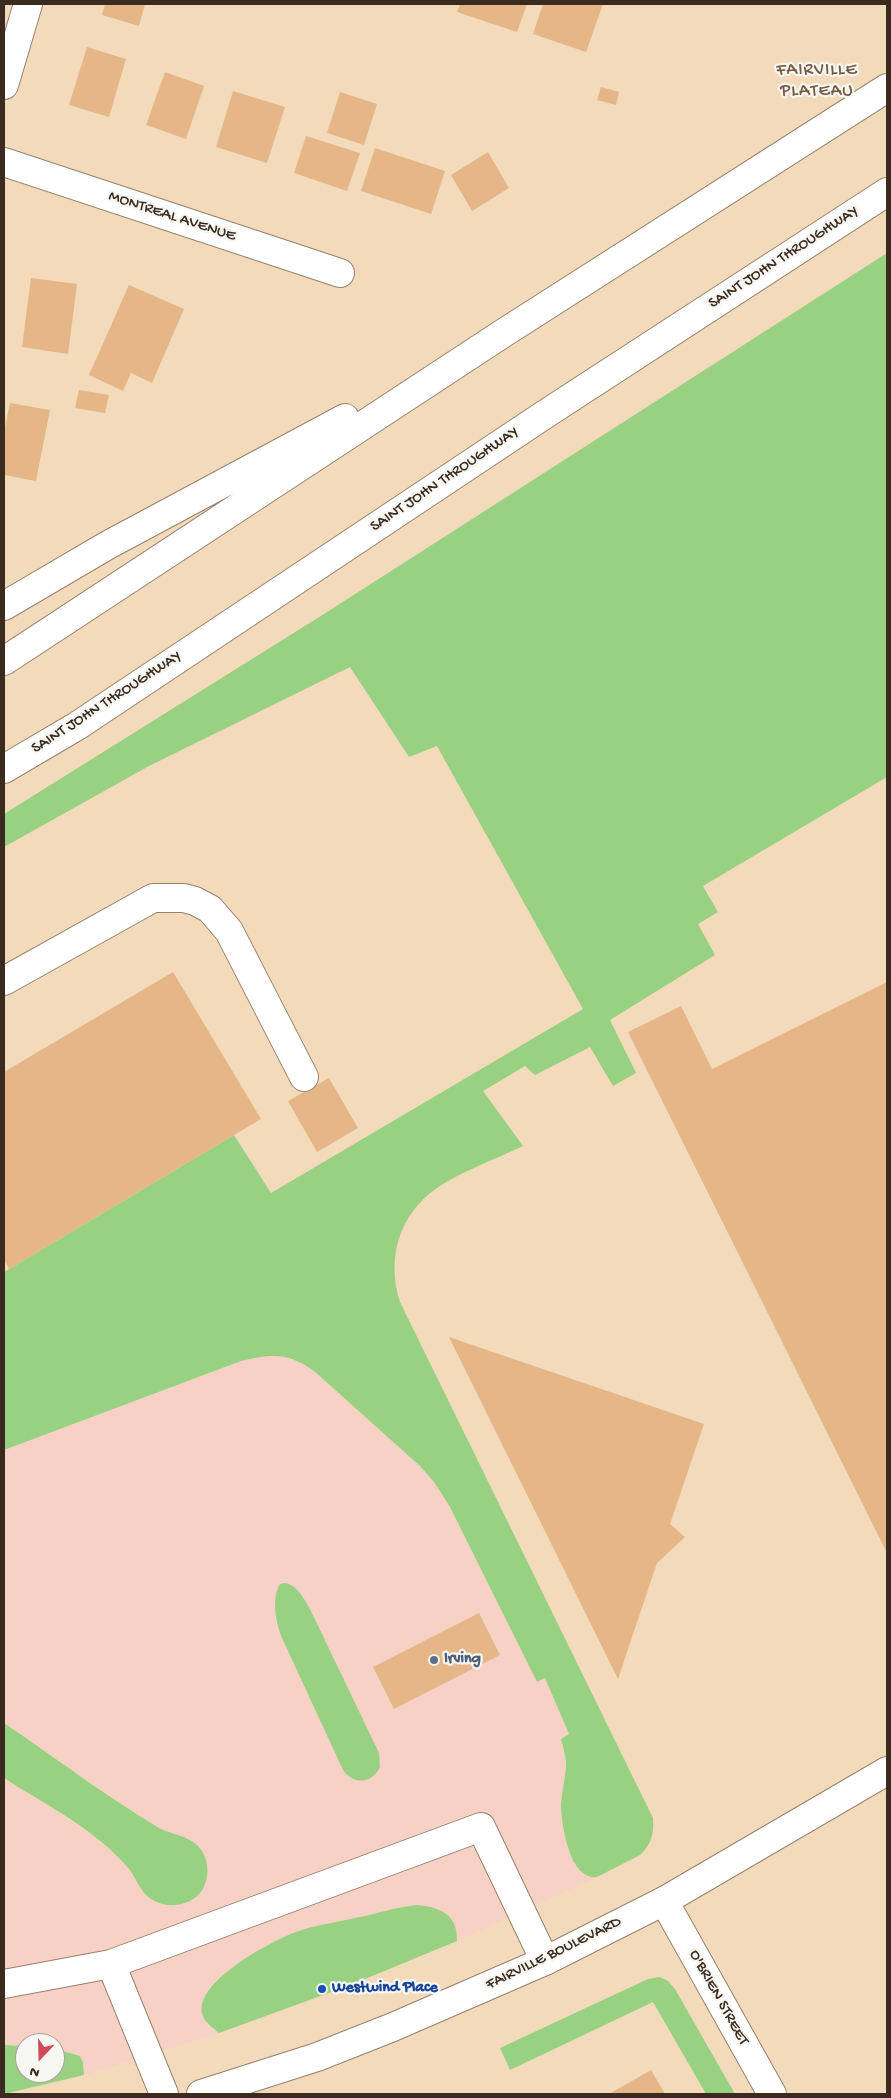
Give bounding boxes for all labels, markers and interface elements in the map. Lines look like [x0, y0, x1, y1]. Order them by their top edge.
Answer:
district label: FAIRVILLE PLATEAU [775, 60, 859, 102]
street label: MONTREAL AVENUE [106, 187, 238, 247]
street label: SAINT JOHN THROUGHWAY [705, 202, 863, 314]
street label: SAINT JOHN THROUGHWAY [367, 423, 523, 537]
street label: SAINT JOHN THROUGHWAY [28, 647, 186, 759]
place label: Irving [444, 1650, 481, 1670]
marker: Irving [428, 1654, 440, 1666]
street label: FAIRVILLE BOULEVARD [483, 1913, 625, 1995]
street label: O'BRIEN STREET [684, 1947, 752, 2049]
place label: Westwind Place [332, 1979, 438, 1999]
marker: Westwind Place [316, 1983, 328, 1995]
north arrow [15, 2033, 65, 2083]
text: N [27, 2062, 42, 2081]

